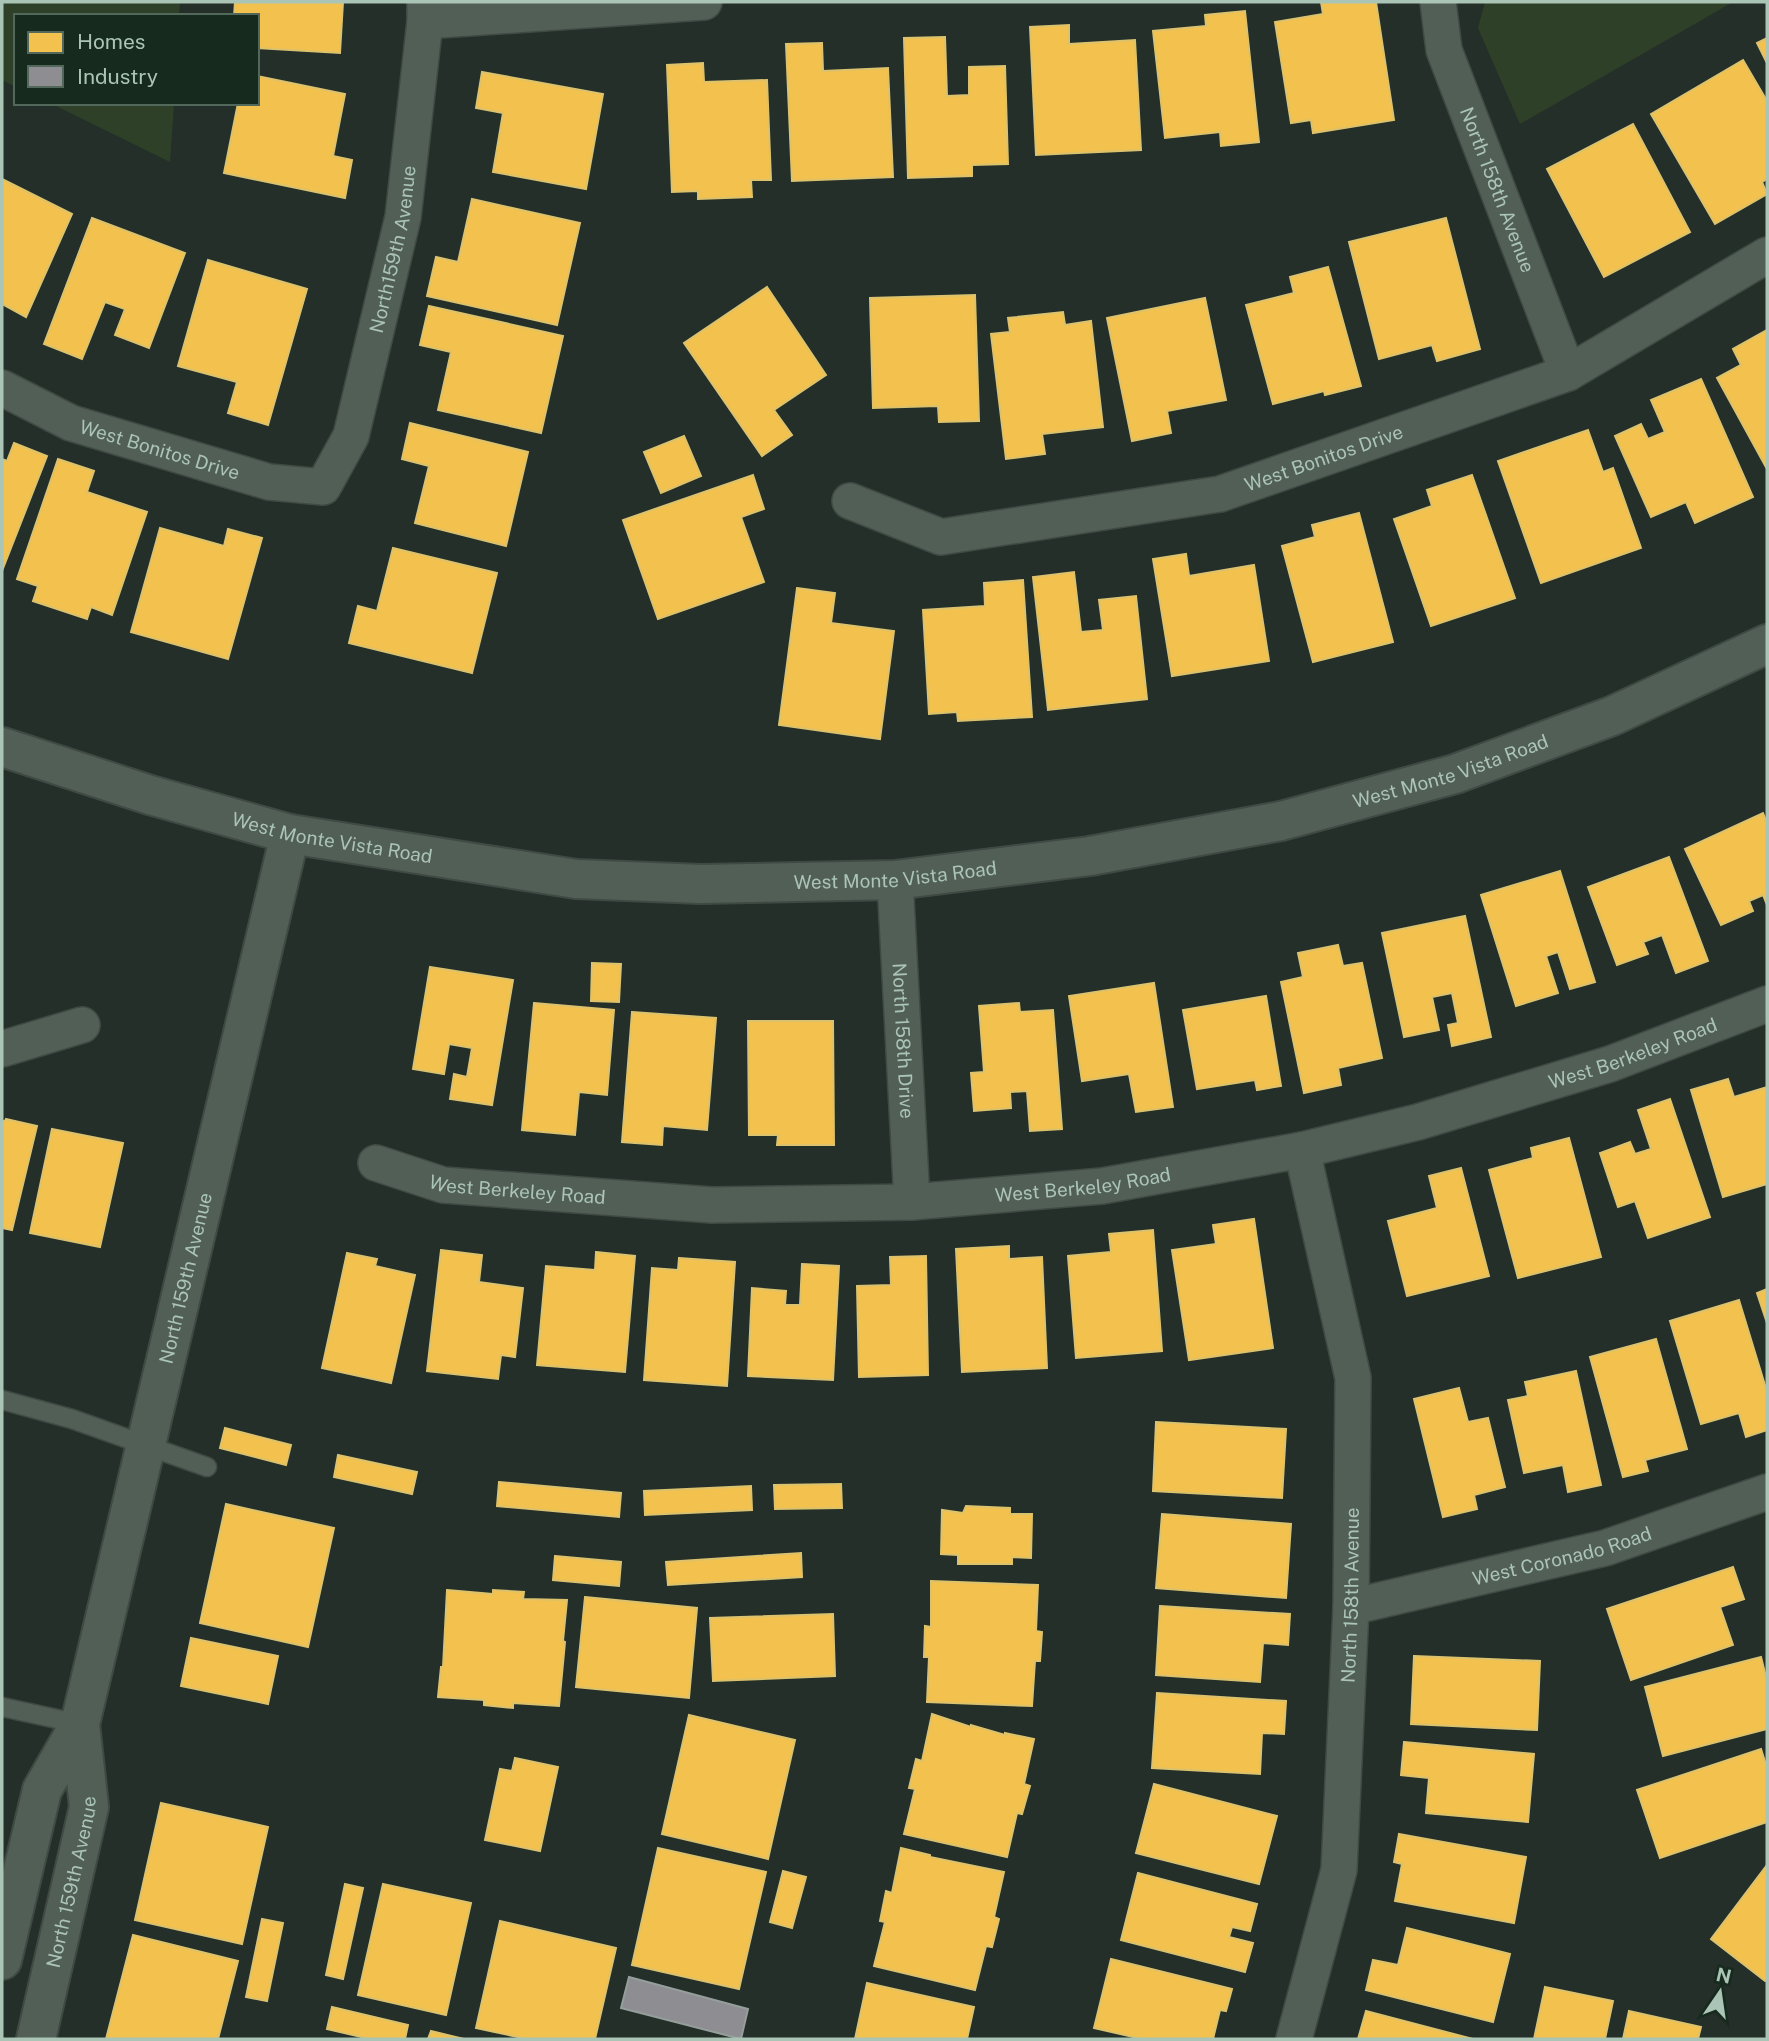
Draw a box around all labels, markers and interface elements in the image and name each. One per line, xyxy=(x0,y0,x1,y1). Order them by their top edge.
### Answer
legend xyxy=(14,14,259,105)
text: Homes xyxy=(77,29,145,54)
text: Industry xyxy=(77,64,158,89)
street label: North 158th Avenue xyxy=(1456,104,1539,276)
street label: North159th Avenue xyxy=(365,164,420,335)
street label: West Bonitos Drive xyxy=(77,415,243,484)
street label: West Bonitos Drive xyxy=(1242,420,1406,496)
street label: West Monte Vista Road xyxy=(1350,730,1551,812)
street label: West Monte Vista Road xyxy=(229,807,434,867)
street label: West Monte Vista Road xyxy=(793,857,998,893)
street label: North 158th Drive xyxy=(888,962,919,1119)
street label: West Berkeley Road xyxy=(1546,1013,1720,1093)
street label: West Berkeley Road xyxy=(994,1163,1172,1206)
street label: West Berkeley Road xyxy=(426,1170,606,1208)
street label: North 159th Avenue xyxy=(154,1190,216,1366)
street label: North 158th Avenue xyxy=(1337,1507,1363,1683)
street label: West Coronado Road xyxy=(1470,1522,1654,1589)
street label: North 159th Avenue xyxy=(42,1795,100,1970)
north arrow xyxy=(1685,1957,1755,2027)
text: N xyxy=(1714,1963,1734,1988)

